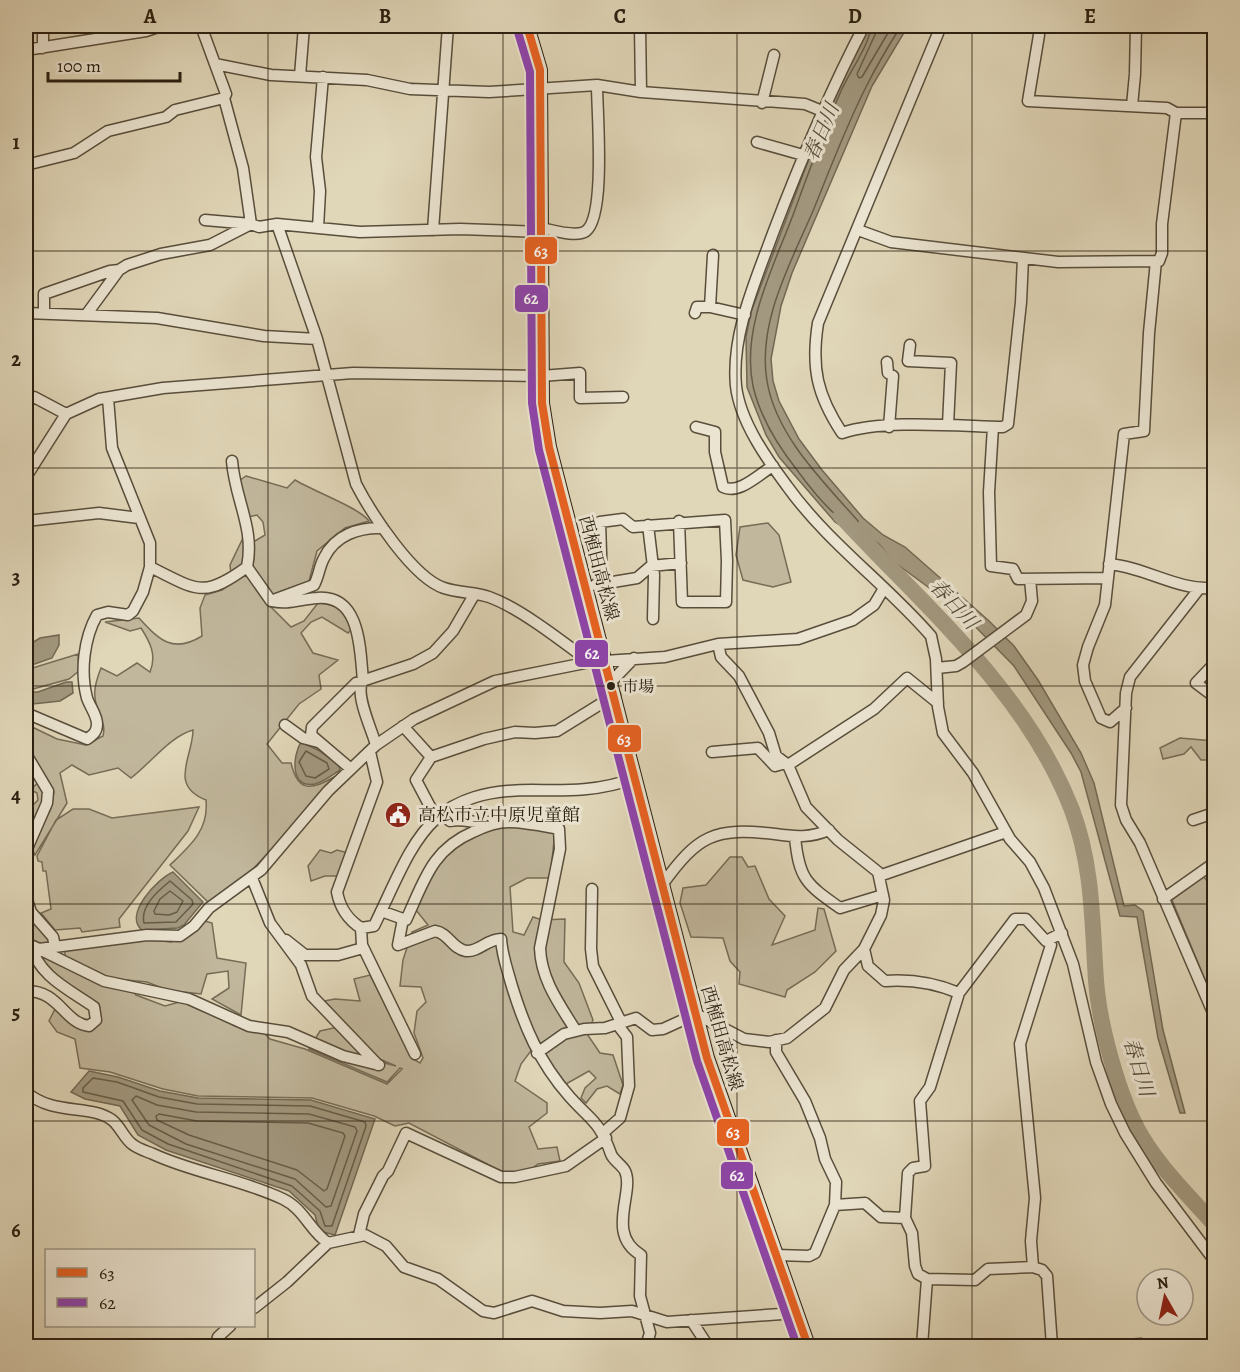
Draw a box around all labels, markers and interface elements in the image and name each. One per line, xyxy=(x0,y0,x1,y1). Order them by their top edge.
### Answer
text: A xyxy=(143,3,157,30)
text: B xyxy=(379,3,391,30)
text: C xyxy=(614,3,626,30)
text: D xyxy=(848,3,862,30)
text: E xyxy=(1084,3,1096,30)
scale bar xyxy=(48,45,180,83)
text: 100 m xyxy=(57,54,101,78)
water label: 春日川 xyxy=(797,97,846,165)
text: 1 xyxy=(12,129,20,156)
line badge: 63 xyxy=(524,236,558,265)
text: 63 xyxy=(534,241,548,263)
line badge: 62 xyxy=(514,284,549,313)
text: 62 xyxy=(523,288,539,310)
text: 2 xyxy=(11,346,21,373)
street label: 西植田高松線 xyxy=(573,513,625,623)
text: 3 xyxy=(12,564,20,591)
water label: 春日川 xyxy=(923,573,985,637)
line badge: 62 xyxy=(574,639,609,668)
text: 62 xyxy=(584,643,600,665)
place label: 市場 xyxy=(622,676,654,698)
marker: 市場 xyxy=(605,680,617,692)
line badge: 63 xyxy=(607,724,642,753)
text: 63 xyxy=(617,729,631,751)
text: 4 xyxy=(11,782,21,809)
public building icon: 高松市立中原児童館 xyxy=(383,800,413,830)
place label: 高松市立中原児童館 xyxy=(418,803,580,827)
street label: 西植田高松線 xyxy=(696,983,748,1093)
text: 5 xyxy=(12,999,20,1026)
water label: 春日川 xyxy=(1117,1035,1161,1102)
line badge: 63 xyxy=(716,1118,750,1147)
text: 63 xyxy=(726,1122,740,1144)
line badge: 62 xyxy=(720,1161,754,1190)
text: 62 xyxy=(729,1165,745,1187)
text: 6 xyxy=(11,1217,21,1244)
legend xyxy=(45,1249,255,1327)
text: 63 xyxy=(99,1261,115,1285)
north arrow xyxy=(1135,1267,1195,1327)
text: N xyxy=(1155,1271,1171,1295)
text: 62 xyxy=(99,1291,116,1315)

